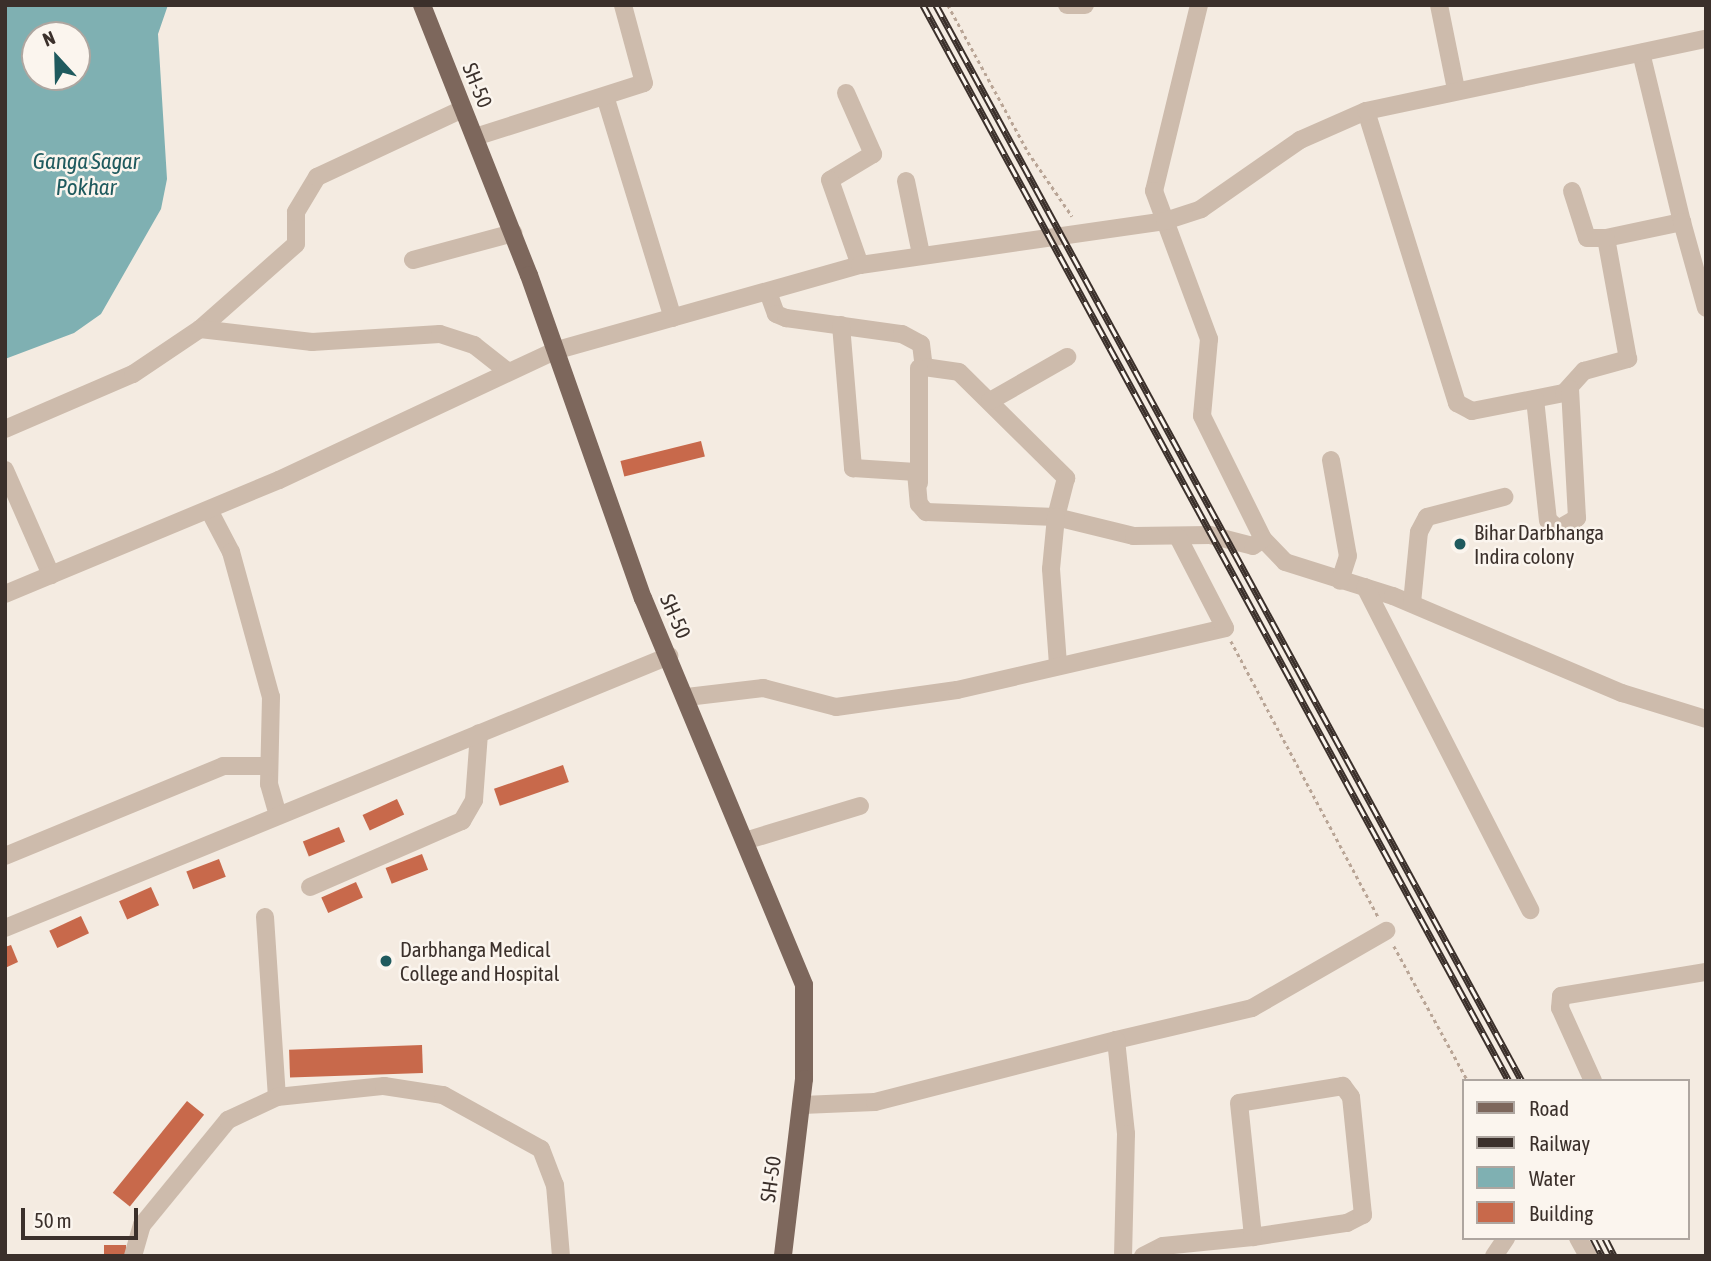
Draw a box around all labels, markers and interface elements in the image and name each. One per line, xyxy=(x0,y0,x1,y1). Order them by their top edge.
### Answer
north arrow xyxy=(21,21,91,91)
text: N xyxy=(40,26,58,51)
street label: SH-50 xyxy=(458,59,498,111)
water label: Ganga Sagar Pokhar xyxy=(33,147,139,201)
place label: Bihar Darbhanga Indira colony xyxy=(1474,519,1604,569)
marker: Bihar Darbhanga Indira colony xyxy=(1452,536,1468,552)
street label: SH-50 xyxy=(655,590,697,642)
place label: Darbhanga Medical College and Hospital xyxy=(400,936,559,986)
marker: Darbhanga Medical College and Hospital xyxy=(378,953,394,969)
legend xyxy=(1462,1079,1690,1240)
text: Road xyxy=(1529,1096,1569,1120)
text: Railway xyxy=(1529,1131,1590,1155)
street label: SH-50 xyxy=(754,1154,786,1204)
text: Water xyxy=(1529,1166,1575,1190)
scale bar xyxy=(24,1194,142,1238)
text: Building xyxy=(1529,1201,1593,1225)
text: 50 m xyxy=(34,1208,72,1232)

